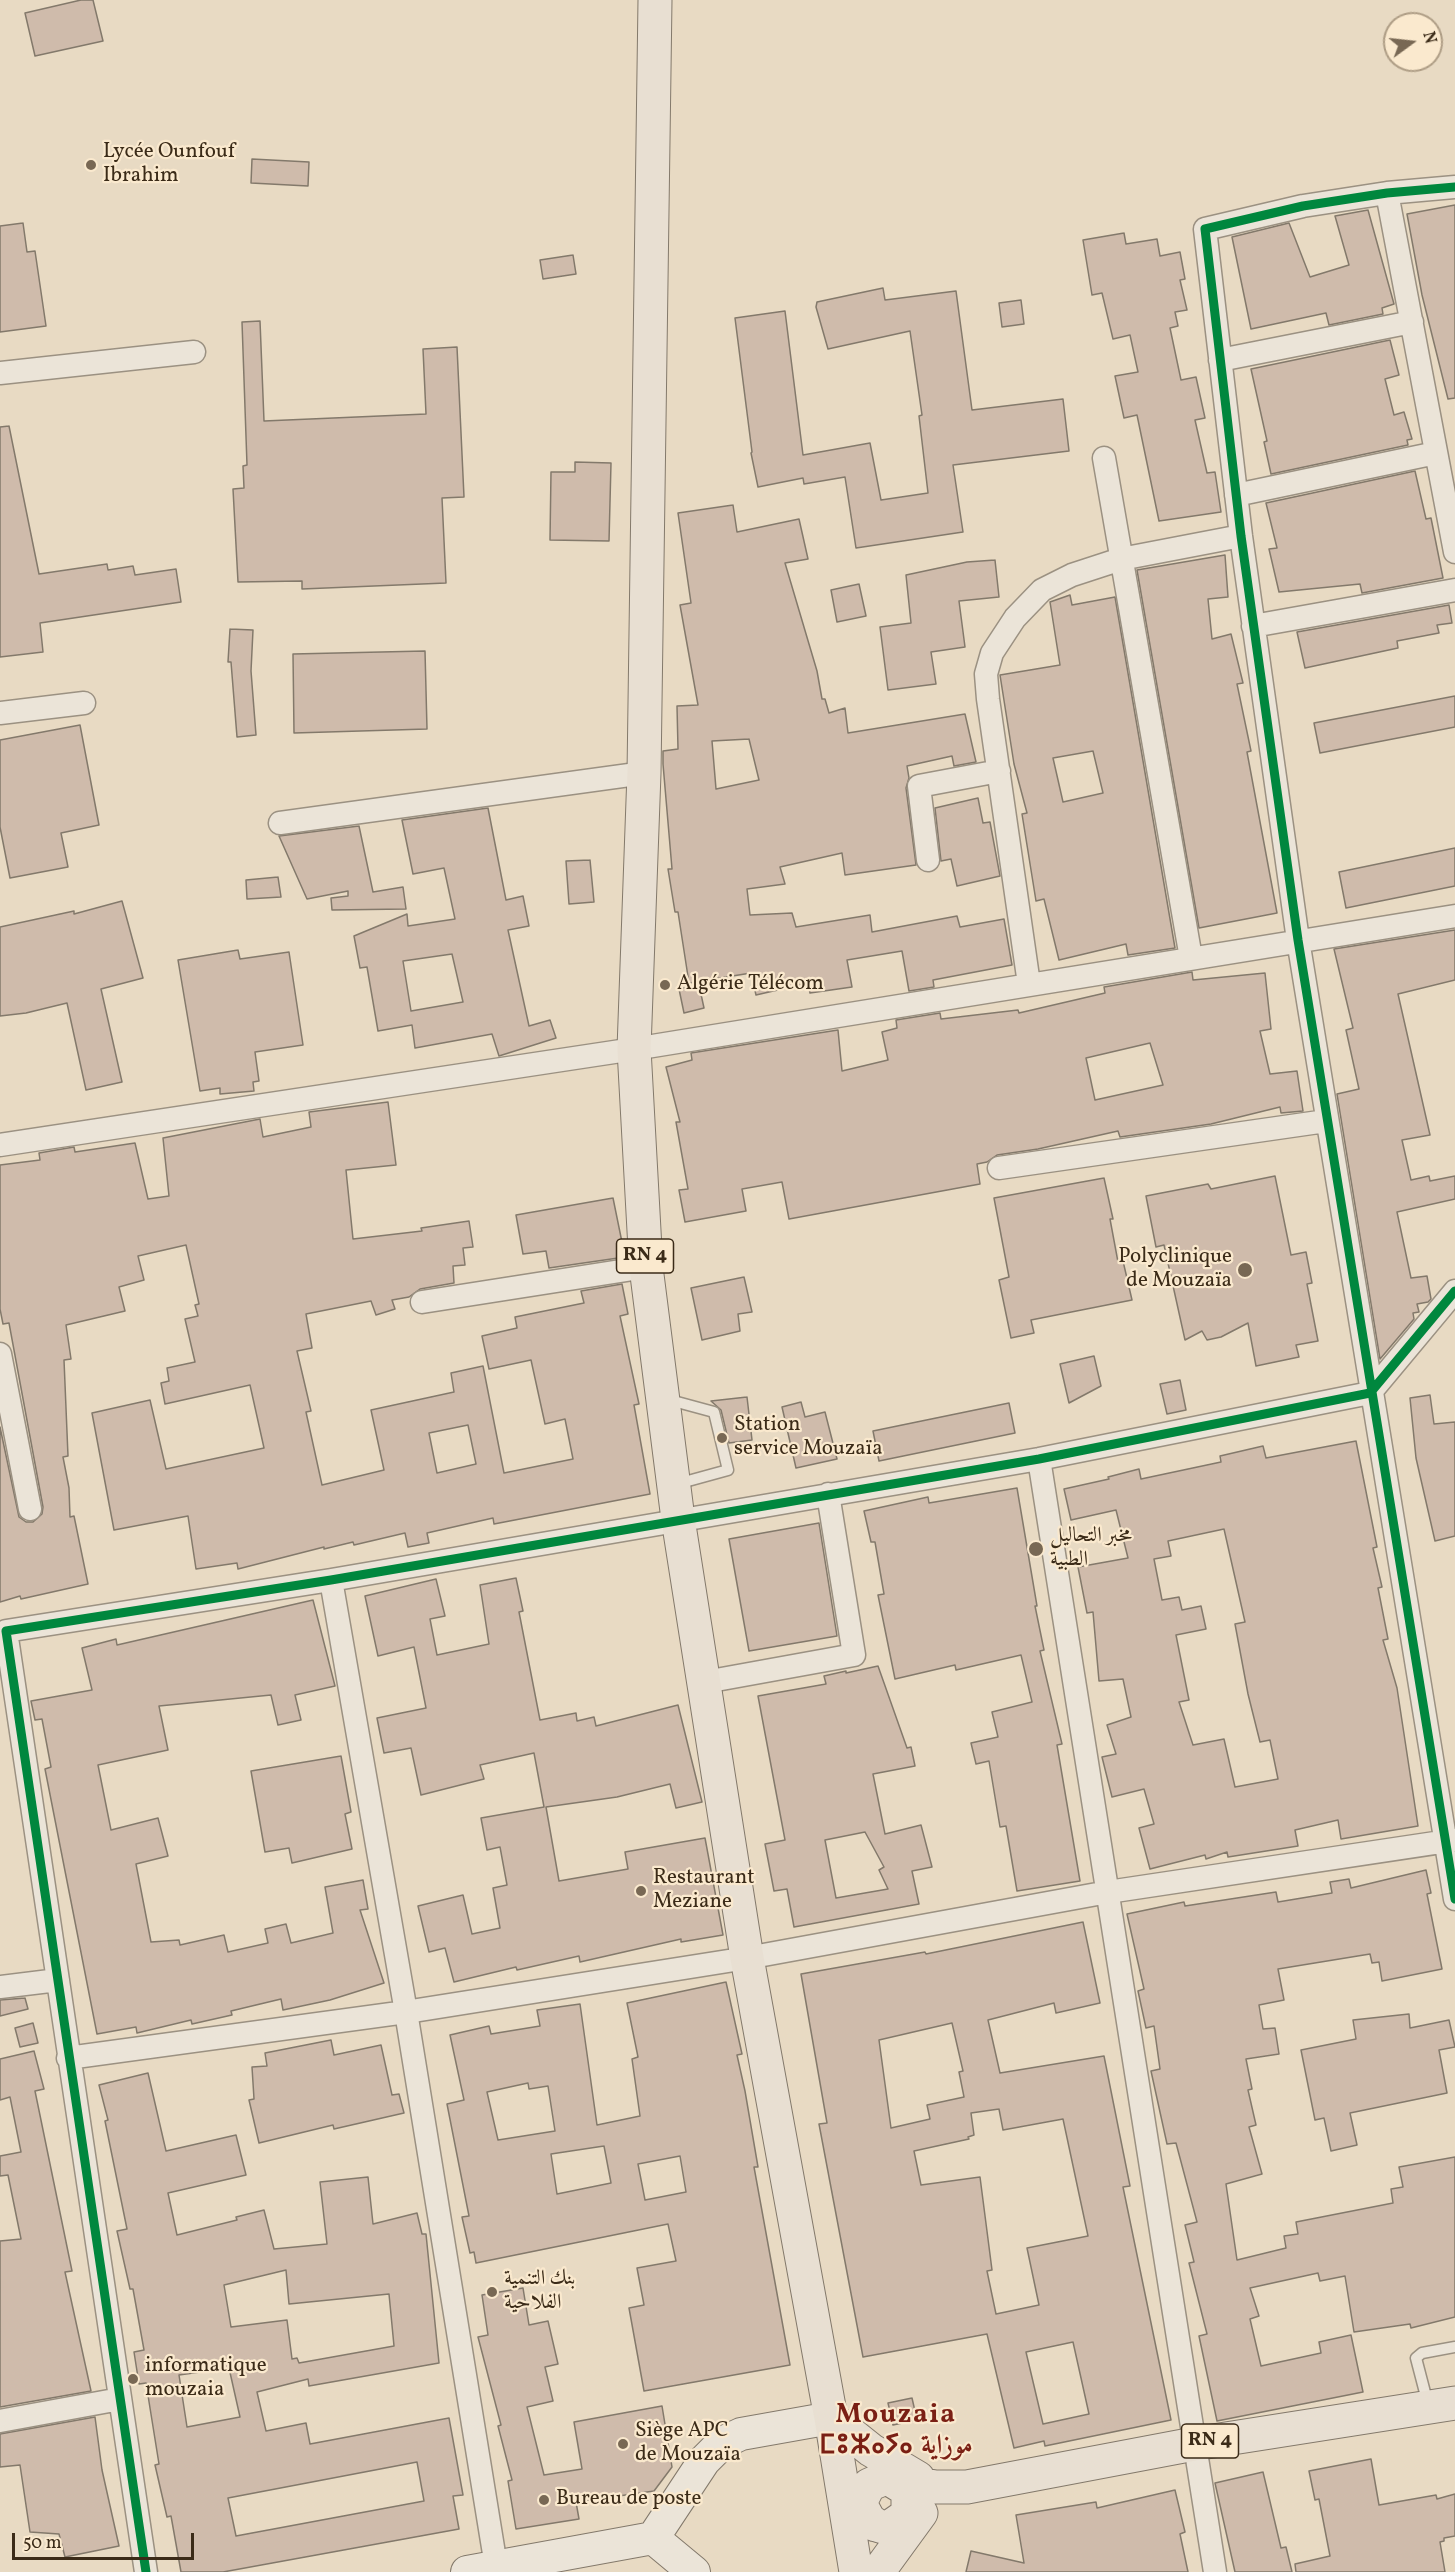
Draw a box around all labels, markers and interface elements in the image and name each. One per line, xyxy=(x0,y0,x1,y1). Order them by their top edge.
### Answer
north arrow xyxy=(1383,12,1443,72)
text: N xyxy=(1416,29,1441,46)
place label: Lycée Ounfouf Ibrahim xyxy=(103,140,235,190)
marker: Lycée Ounfouf Ibrahim xyxy=(84,158,98,172)
place label: Algérie Télécom xyxy=(677,972,824,998)
marker: Algérie Télécom xyxy=(658,978,672,992)
road number: RN 4 xyxy=(616,1239,674,1273)
place label: Polyclinique de Mouzaïa xyxy=(1118,1245,1232,1295)
marker: Polyclinique de Mouzaïa xyxy=(1236,1261,1254,1279)
place label: Station service Mouzaïa xyxy=(734,1413,883,1463)
marker: Station service Mouzaïa xyxy=(715,1431,729,1445)
place label: مخبر التحاليل الطبية xyxy=(1050,1524,1132,1574)
marker: مخبر التحاليل الطبية xyxy=(1027,1540,1045,1558)
place label: Restaurant Meziane xyxy=(653,1866,755,1916)
marker: Restaurant Meziane xyxy=(634,1884,648,1898)
place label: بنك التنمية الفلاحية xyxy=(504,2267,575,2317)
marker: بنك التنمية الفلاحية xyxy=(485,2285,499,2299)
place label: informatique mouzaia xyxy=(145,2354,267,2404)
marker: informatique mouzaia xyxy=(126,2372,140,2386)
district label: Mouzaia ⵎⵓⵣⴰⵢⴰ موزاية xyxy=(824,2401,968,2464)
place label: Siège APC de Mouzaïa xyxy=(635,2419,741,2469)
road number: RN 4 xyxy=(1182,2424,1238,2458)
marker: Siège APC de Mouzaïa xyxy=(616,2437,630,2451)
place label: Bureau de poste xyxy=(556,2487,701,2513)
marker: Bureau de poste xyxy=(537,2493,551,2507)
scale bar xyxy=(15,2521,196,2559)
text: 50 m xyxy=(23,2531,62,2556)

